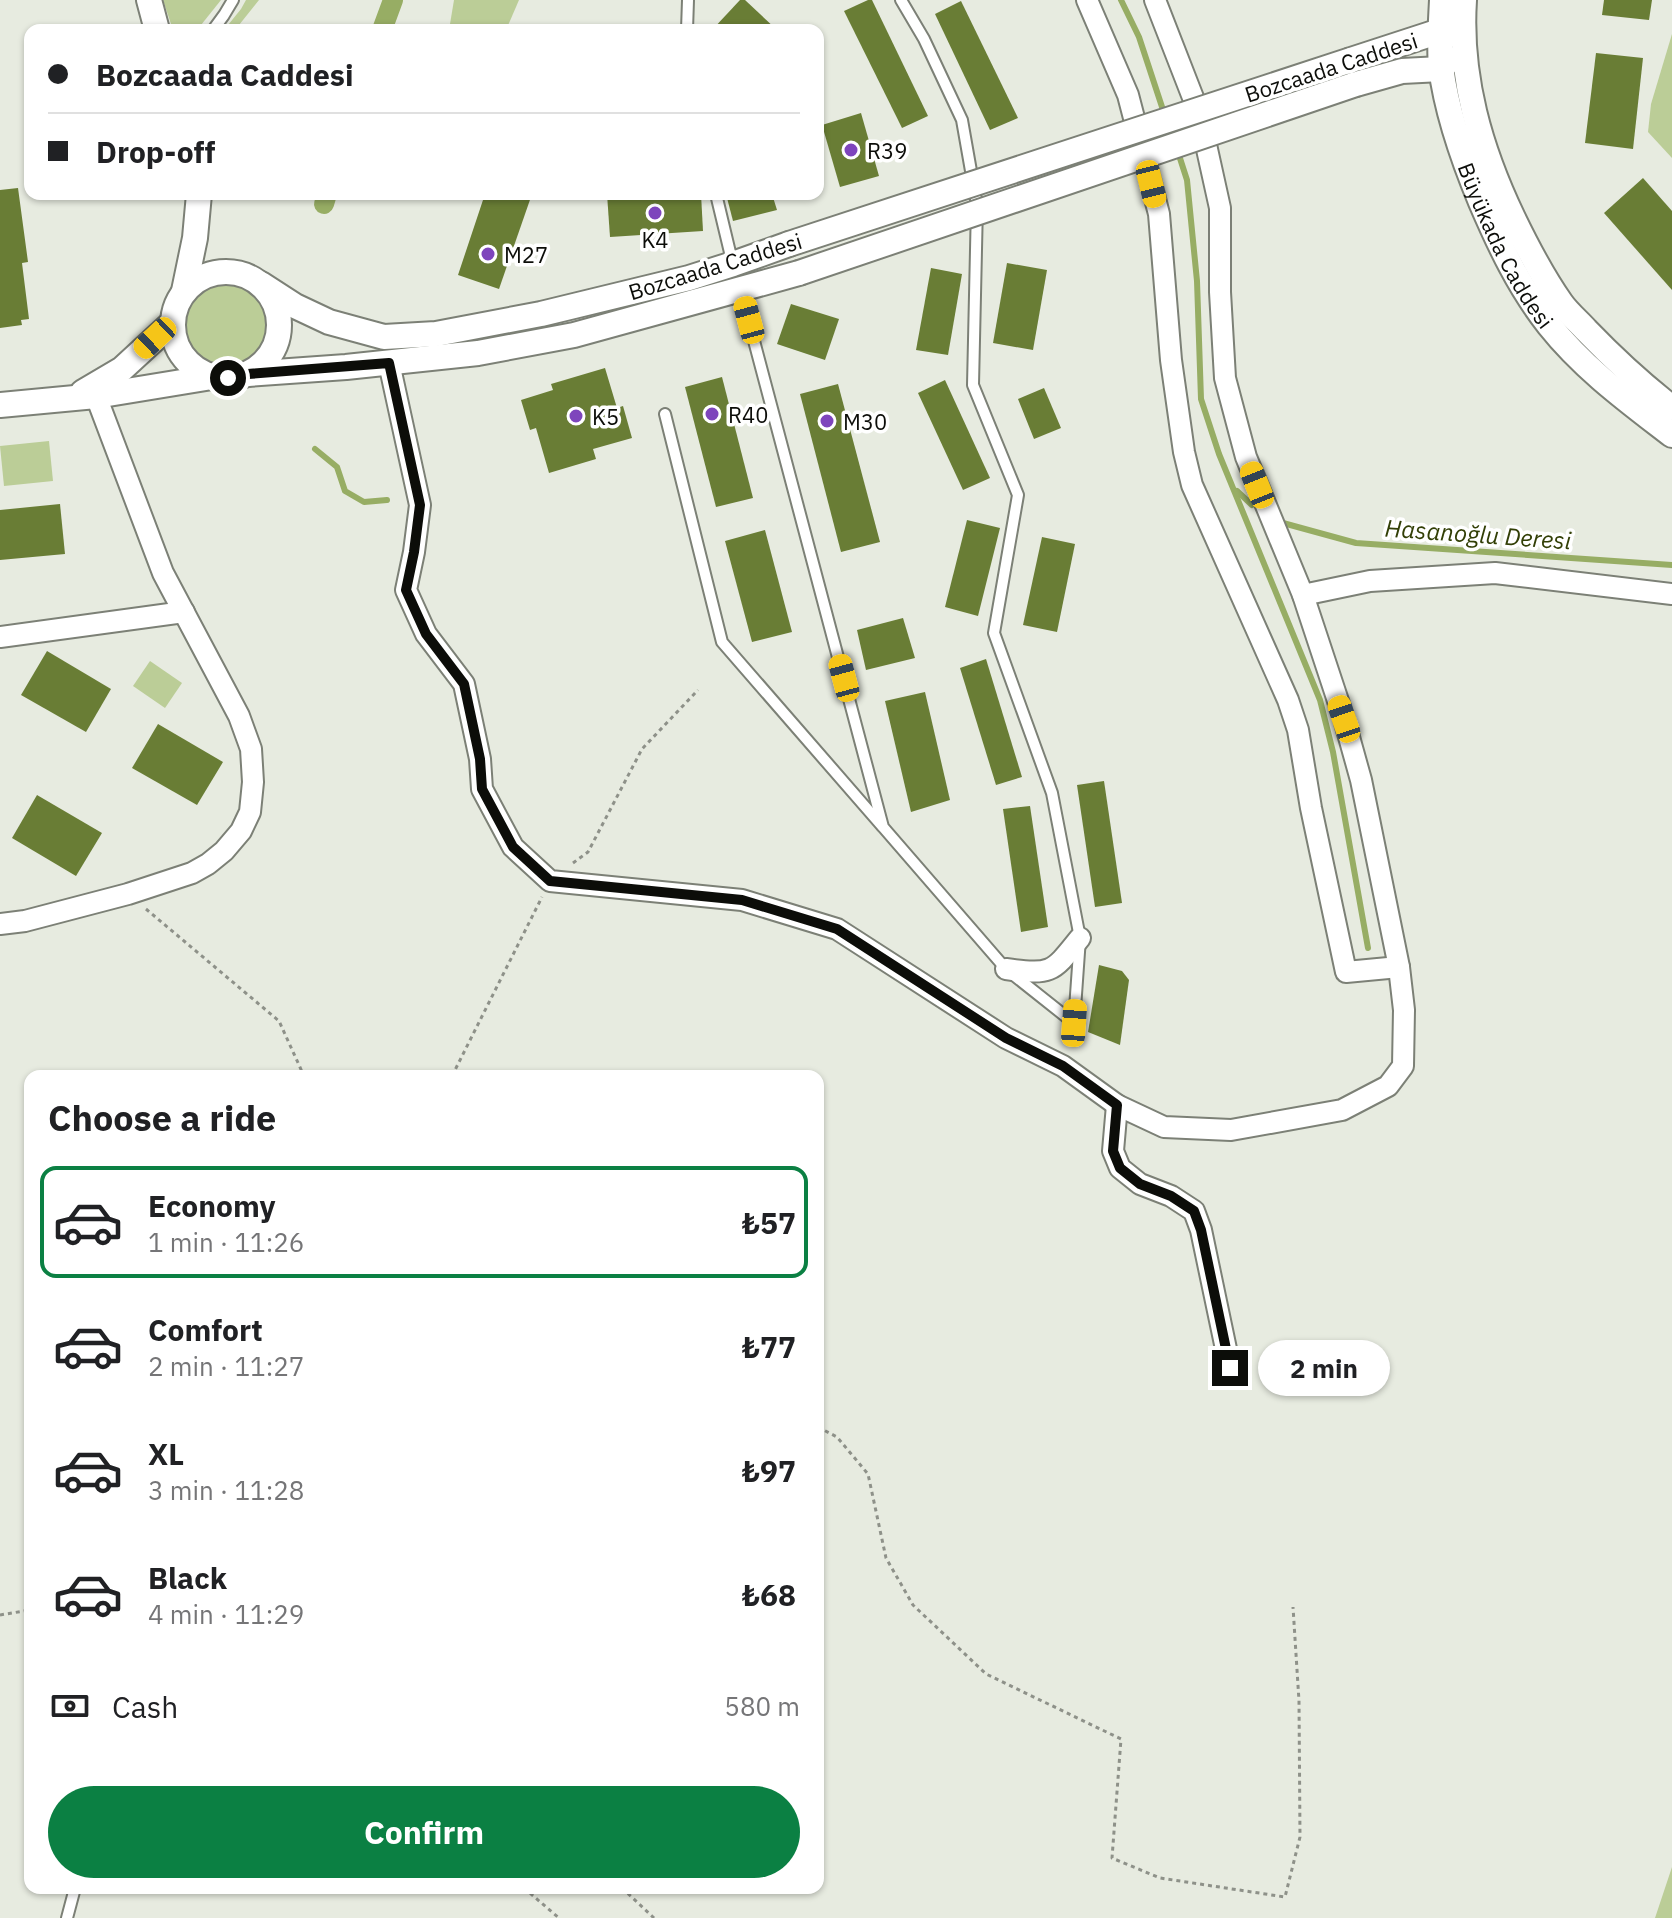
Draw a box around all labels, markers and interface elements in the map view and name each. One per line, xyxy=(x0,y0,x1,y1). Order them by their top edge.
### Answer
street label: Bozcaada Caddesi xyxy=(1241,25,1421,109)
text: Bozcaada Caddesi xyxy=(96,55,354,94)
text: Drop-off xyxy=(96,132,215,171)
place label: R39 xyxy=(867,136,907,165)
marker: R39 xyxy=(842,141,860,159)
car xyxy=(1134,158,1168,210)
street label: Büyükada Caddesi xyxy=(1452,158,1560,334)
marker: K4 xyxy=(646,204,664,222)
place label: K4 xyxy=(641,225,669,254)
street label: Bozcaada Caddesi xyxy=(625,226,805,306)
place label: M27 xyxy=(504,240,548,269)
marker: M27 xyxy=(479,245,497,263)
car xyxy=(731,294,767,346)
car xyxy=(129,313,181,363)
route start xyxy=(210,360,246,396)
place label: R40 xyxy=(728,400,768,429)
place label: K5 xyxy=(592,402,619,431)
marker: R40 xyxy=(703,405,721,423)
marker: K5 xyxy=(567,407,585,425)
place label: M30 xyxy=(843,407,887,436)
marker: M30 xyxy=(818,412,836,430)
car xyxy=(1237,458,1277,512)
water label: Hasanoğlu Deresi xyxy=(1384,512,1573,557)
car xyxy=(826,652,862,704)
car xyxy=(1325,692,1363,746)
car xyxy=(1060,998,1088,1048)
text: Choose a ride xyxy=(48,1094,276,1141)
icon: car xyxy=(52,1186,124,1258)
text: Economy xyxy=(148,1186,276,1225)
text: ₺57 xyxy=(742,1203,796,1242)
text: 1 min · 11:26 xyxy=(148,1225,304,1259)
icon: car xyxy=(52,1310,124,1382)
text: Comfort xyxy=(148,1310,263,1349)
text: ₺77 xyxy=(742,1327,796,1366)
callout: 2 min xyxy=(1258,1340,1390,1396)
text: 2 min · 11:27 xyxy=(148,1349,304,1383)
route end xyxy=(1212,1350,1248,1386)
text: 2 min xyxy=(1290,1351,1358,1385)
icon: car xyxy=(52,1434,124,1506)
text: XL xyxy=(148,1434,184,1473)
text: ₺97 xyxy=(742,1451,796,1490)
text: 3 min · 11:28 xyxy=(148,1473,304,1507)
icon: car xyxy=(52,1558,124,1630)
text: Black xyxy=(148,1558,227,1597)
text: ₺68 xyxy=(742,1575,796,1614)
text: 4 min · 11:29 xyxy=(148,1597,304,1631)
icon: cash xyxy=(48,1684,92,1728)
text: Cash xyxy=(112,1687,178,1726)
text: 580 m xyxy=(724,1689,800,1723)
button: Confirm xyxy=(48,1786,800,1878)

